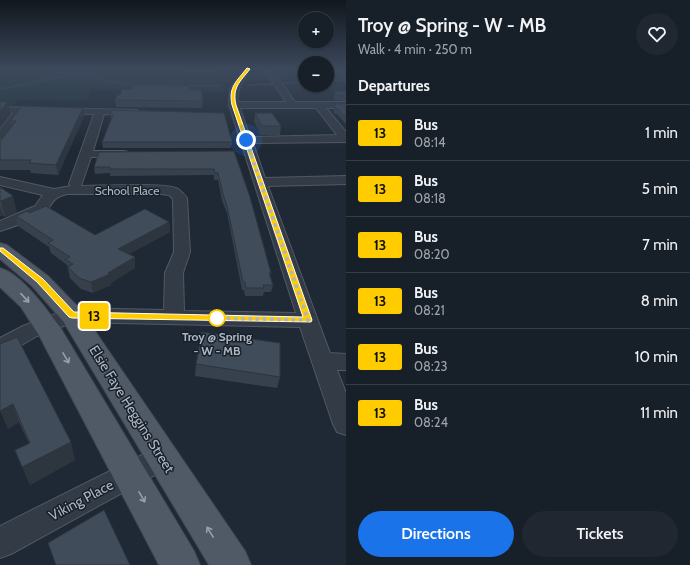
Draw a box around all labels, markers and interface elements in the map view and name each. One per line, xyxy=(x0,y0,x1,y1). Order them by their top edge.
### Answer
map controls xyxy=(298,12,334,92)
button: + xyxy=(298,12,334,48)
button: heart xyxy=(636,13,678,55)
text: Troy @ Spring - W - MB xyxy=(358,14,546,37)
text: Walk · 4 min · 250 m xyxy=(358,41,472,57)
button: − xyxy=(298,56,334,92)
text: Departures xyxy=(358,77,430,95)
text: Bus xyxy=(414,116,438,134)
text: 13 xyxy=(374,124,386,142)
text: 1 min xyxy=(645,124,678,142)
your location xyxy=(236,130,256,150)
text: 08:14 xyxy=(414,134,445,150)
text: Bus xyxy=(414,172,438,190)
text: 13 xyxy=(374,180,386,198)
text: 5 min xyxy=(642,180,678,198)
street label: School Place xyxy=(95,183,159,198)
text: 08:18 xyxy=(414,190,446,206)
text: Bus xyxy=(414,228,438,246)
text: 13 xyxy=(374,236,386,254)
text: 7 min xyxy=(642,236,678,254)
text: 08:20 xyxy=(414,246,450,262)
text: Bus xyxy=(414,284,438,302)
text: 13 xyxy=(374,292,386,310)
text: 8 min xyxy=(641,292,678,310)
one-way arrow xyxy=(20,293,30,303)
text: 08:21 xyxy=(414,302,445,318)
line badge: 13 xyxy=(76,303,112,329)
text: 13 xyxy=(88,307,100,325)
marker: Troy @ Spring - W - MB xyxy=(208,309,226,327)
place label: Troy @ Spring - W - MB xyxy=(182,329,252,358)
text: Bus xyxy=(414,340,438,358)
street label: Elsie Faye Heggins Street xyxy=(85,342,179,476)
text: 13 xyxy=(374,348,386,366)
text: 10 min xyxy=(635,348,678,366)
one-way arrow xyxy=(63,352,71,364)
text: 08:23 xyxy=(414,358,448,374)
text: Bus xyxy=(414,396,438,414)
text: 13 xyxy=(374,404,386,422)
text: 11 min xyxy=(640,404,678,422)
text: 08:24 xyxy=(414,414,448,430)
street label: Viking Place xyxy=(46,475,116,525)
one-way arrow xyxy=(138,491,146,503)
button: Directions xyxy=(358,511,514,557)
button: Tickets xyxy=(522,511,678,557)
one-way arrow xyxy=(206,527,214,538)

